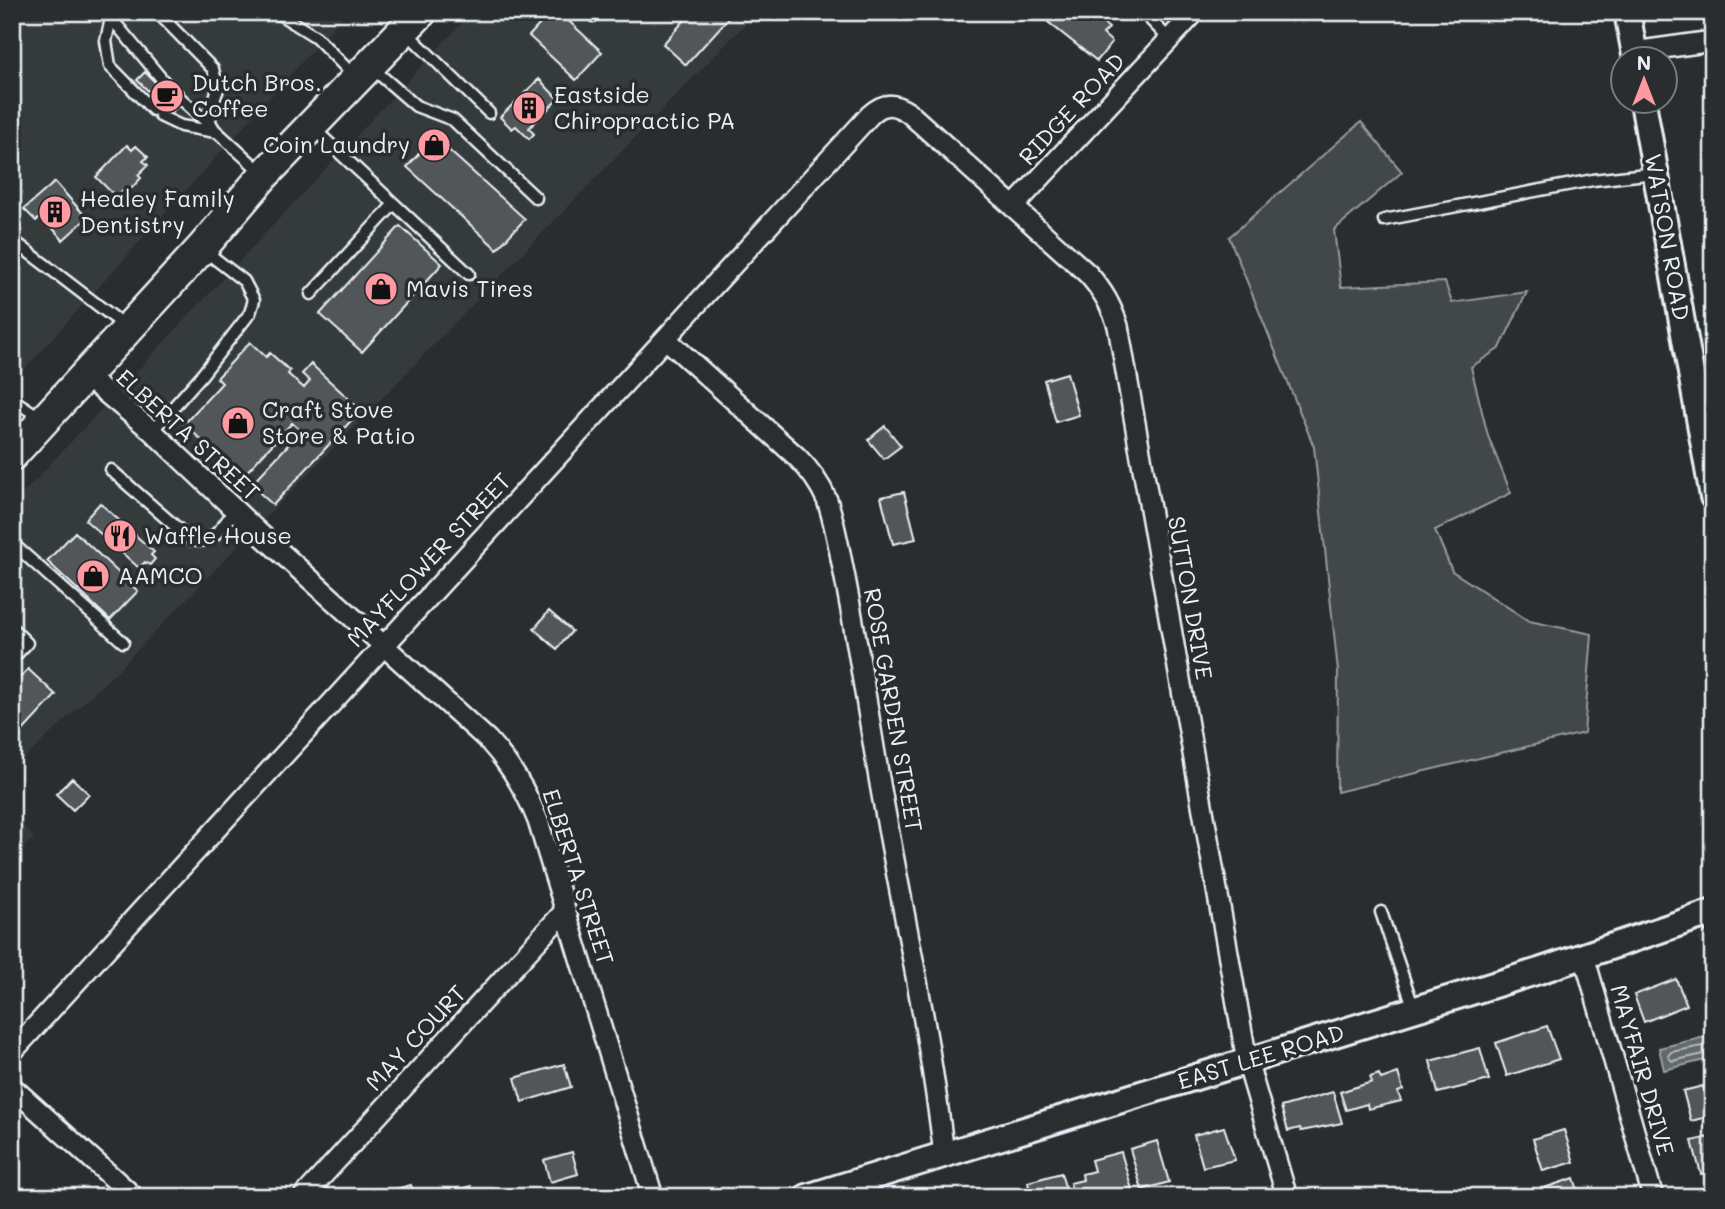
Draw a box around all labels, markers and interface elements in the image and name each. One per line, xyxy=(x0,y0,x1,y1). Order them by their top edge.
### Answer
street label: RIDGE ROAD xyxy=(1012,46,1131,171)
north arrow xyxy=(1610,46,1680,116)
text: N xyxy=(1637,50,1651,75)
place label: Dutch Bros. Coffee xyxy=(192,67,322,123)
cafe icon: Dutch Bros. Coffee xyxy=(148,77,186,115)
place label: Eastside Chiropractic PA xyxy=(554,79,735,135)
building icon: Eastside Chiropractic PA xyxy=(510,89,548,127)
shop icon: Coin Laundry xyxy=(415,126,453,164)
place label: Coin Laundry xyxy=(263,129,410,159)
street label: WATSON ROAD xyxy=(1639,151,1697,323)
place label: Healey Family Dentistry xyxy=(80,183,235,239)
building icon: Healey Family Dentistry xyxy=(36,193,74,231)
shop icon: Mavis Tires xyxy=(362,270,400,308)
place label: Mavis Tires xyxy=(406,273,533,303)
street label: ELBERTA STREET xyxy=(111,362,267,507)
place label: Craft Stove Store & Patio xyxy=(262,394,415,450)
shop icon: Craft Stove Store & Patio xyxy=(219,404,257,442)
street label: MAYFLOWER STREET xyxy=(340,466,517,653)
street label: SUTTON DRIVE xyxy=(1162,514,1220,682)
restaurant icon: Waffle House xyxy=(101,517,139,555)
place label: Waffle House xyxy=(144,520,292,550)
shop icon: AAMCO xyxy=(74,557,112,595)
place label: AAMCO xyxy=(118,560,203,590)
street label: ROSE GARDEN STREET xyxy=(858,586,930,834)
street label: ELBERTA STREET xyxy=(536,785,622,968)
street label: MAY COURT xyxy=(359,978,472,1097)
street label: MAYFAIR DRIVE xyxy=(1604,981,1682,1159)
street label: EAST LEE ROAD xyxy=(1174,1016,1348,1096)

